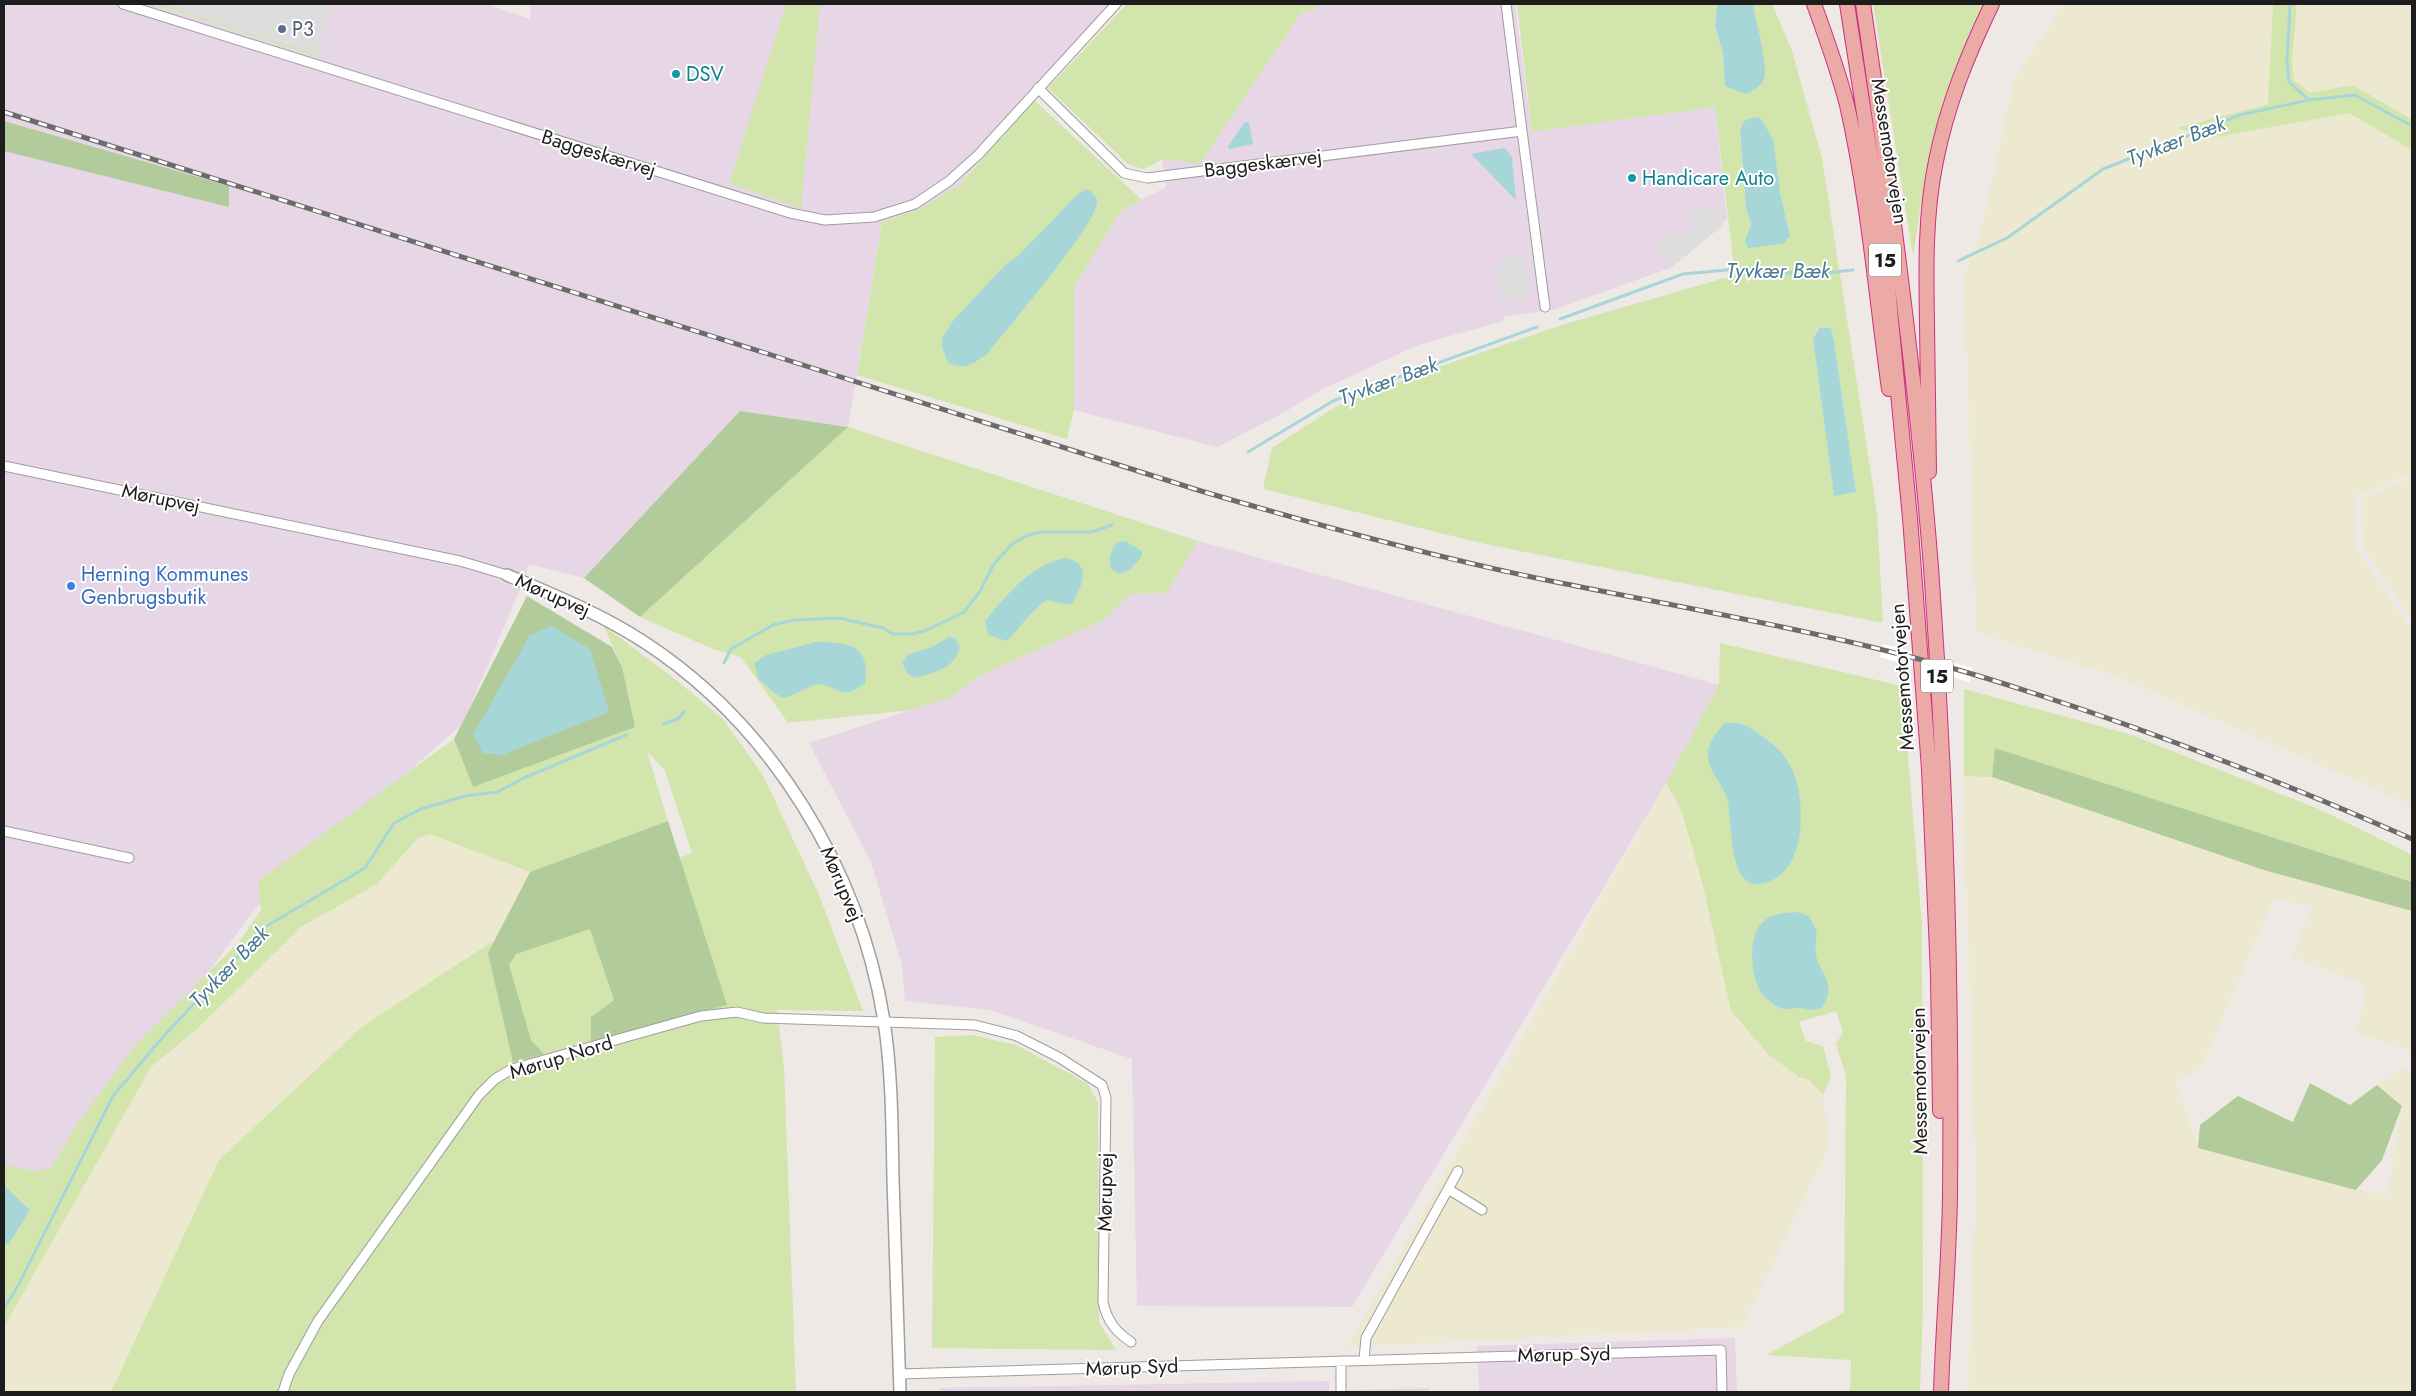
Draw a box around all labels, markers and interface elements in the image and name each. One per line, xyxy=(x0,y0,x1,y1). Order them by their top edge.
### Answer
place label: P3 xyxy=(292,15,314,44)
marker: P3 xyxy=(276,23,288,35)
place label: DSV xyxy=(686,60,725,89)
marker: DSV xyxy=(670,68,682,80)
street label: Messemotorvejen xyxy=(1864,76,1915,226)
water label: Tyvkær Bæk xyxy=(2122,108,2231,174)
street label: Baggeskærvej xyxy=(538,122,660,185)
street label: Baggeskærvej xyxy=(1202,142,1324,185)
place label: Handicare Auto xyxy=(1642,164,1774,193)
marker: Handicare Auto xyxy=(1626,172,1638,184)
road number: 15 xyxy=(1869,244,1901,276)
water label: Tyvkær Bæk xyxy=(1726,256,1831,286)
water label: Tyvkær Bæk xyxy=(1334,349,1443,413)
street label: Mørupvej xyxy=(119,476,203,521)
place label: Herning Kommunes Genbrugsbutik xyxy=(81,560,248,612)
street label: Mørupvej xyxy=(511,566,595,625)
marker: Herning Kommunes Genbrugsbutik xyxy=(65,580,77,592)
street label: Messemotorvejen xyxy=(1883,603,1922,751)
road number: 15 xyxy=(1921,659,1953,692)
street label: Mørupvej xyxy=(813,842,870,926)
water label: Tyvkær Bæk xyxy=(182,919,277,1015)
street label: Messemotorvejen xyxy=(1904,1007,1935,1155)
street label: Mørup Nord xyxy=(506,1028,616,1087)
street label: Mørupvej xyxy=(1090,1152,1121,1232)
street label: Mørup Syd xyxy=(1517,1339,1611,1370)
street label: Mørup Syd xyxy=(1085,1351,1179,1384)

